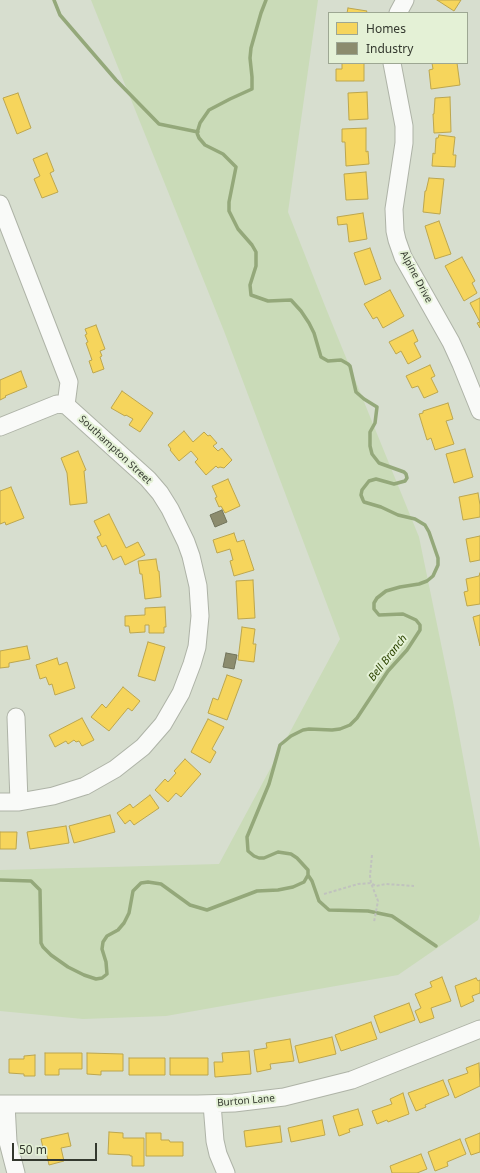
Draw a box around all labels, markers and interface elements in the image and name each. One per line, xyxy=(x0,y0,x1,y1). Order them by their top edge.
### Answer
legend xyxy=(328,12,468,64)
text: Homes xyxy=(366,20,406,37)
text: Industry xyxy=(366,40,413,57)
street label: Alpine Drive xyxy=(397,249,435,305)
street label: Southampton Street xyxy=(76,413,154,487)
water label: Bell Branch xyxy=(366,632,410,684)
street label: Burton Lane xyxy=(217,1092,275,1110)
scale bar xyxy=(14,1135,99,1161)
text: 50 m xyxy=(19,1141,47,1158)

